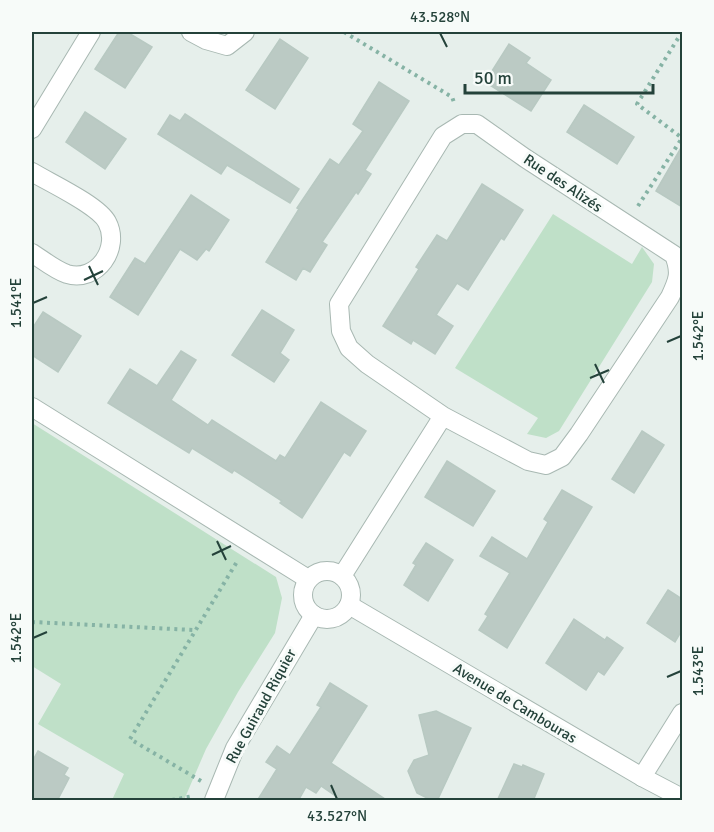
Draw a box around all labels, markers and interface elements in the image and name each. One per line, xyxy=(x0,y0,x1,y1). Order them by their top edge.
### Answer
text: 43.528°N xyxy=(410,8,470,26)
scale bar xyxy=(465,57,652,95)
text: 50 m xyxy=(474,67,512,89)
street label: Rue des Alizés xyxy=(520,150,606,216)
text: 1.541°E xyxy=(7,278,25,328)
text: 1.542°E xyxy=(689,311,707,361)
text: 1.542°E xyxy=(7,613,25,663)
street label: Rue Guiraud Riquier xyxy=(222,645,300,766)
text: 1.543°E xyxy=(689,646,707,696)
street label: Avenue de Cambouras xyxy=(450,659,580,747)
text: 43.527°N xyxy=(307,807,367,825)

